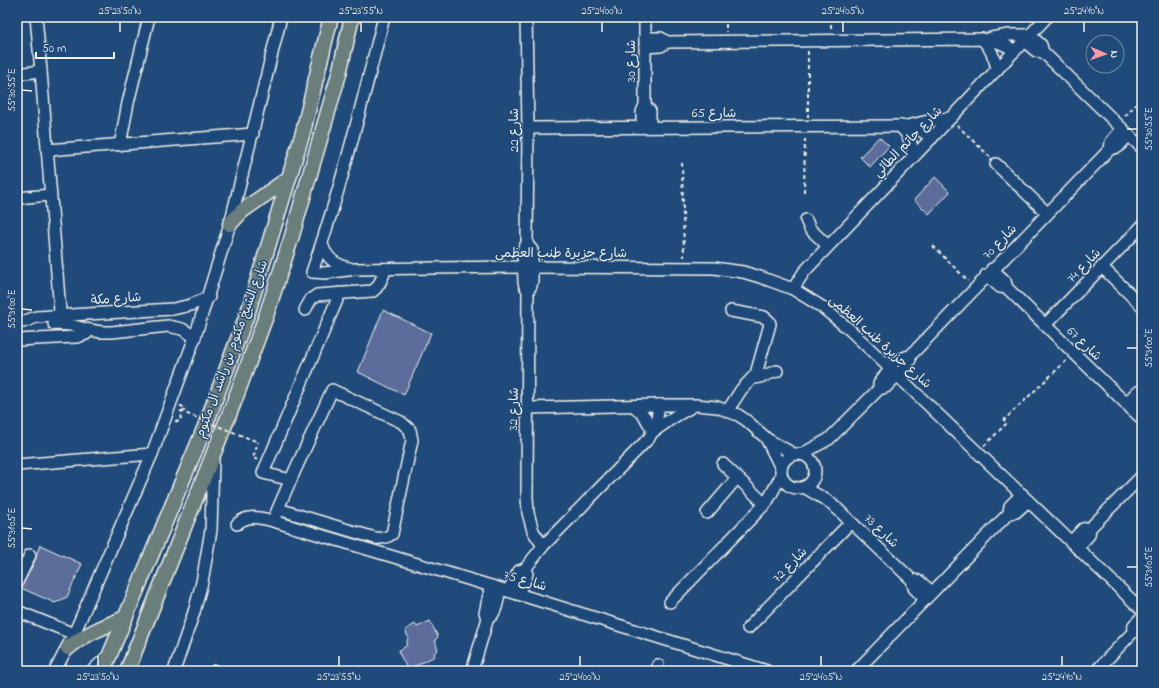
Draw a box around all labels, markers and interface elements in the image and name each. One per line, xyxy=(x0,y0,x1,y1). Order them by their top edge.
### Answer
text: 25°23'50"N xyxy=(99,4,142,19)
text: 25°23'55"N xyxy=(339,4,383,19)
text: 25°24'00"N xyxy=(581,4,623,19)
text: 25°24'05"N xyxy=(822,4,865,19)
text: 25°24'10"N xyxy=(1064,4,1104,19)
scale bar xyxy=(36,34,114,60)
north arrow xyxy=(1085,34,1125,74)
text: 50 m xyxy=(42,40,66,58)
street label: شارع 30 xyxy=(622,40,641,82)
text: N xyxy=(1106,50,1122,58)
text: 55°30'55"E xyxy=(5,68,20,112)
street label: شارع حاتم الطائي xyxy=(869,102,948,183)
street label: شارع 65 xyxy=(692,104,736,123)
text: 55°30'55"E xyxy=(1142,107,1157,151)
street label: شارع 22 xyxy=(505,108,524,152)
street label: شارع 70 xyxy=(978,220,1022,264)
street label: شارع جزيرة طنب العظمى xyxy=(495,244,627,263)
street label: شارع 74 xyxy=(1063,244,1105,288)
street label: شارع الشيخ مكتوم بن راشد آل مكتوم xyxy=(191,257,273,441)
street label: شارع مكة xyxy=(90,288,142,310)
text: 55°31'00"E xyxy=(5,289,20,329)
street label: شارع جزيرة طنب العظمى xyxy=(825,291,935,393)
street label: شارع 67 xyxy=(1062,322,1106,366)
text: 55°31'00"E xyxy=(1142,328,1157,368)
street label: شارع 32 xyxy=(504,387,524,431)
text: 55°31'05"E xyxy=(5,508,20,548)
street label: شارع 73 xyxy=(859,510,903,552)
street label: شارع 72 xyxy=(768,543,812,587)
text: 55°31'05"E xyxy=(1142,547,1157,587)
street label: شارع 75 xyxy=(501,565,549,597)
text: 25°23'50"N xyxy=(77,670,120,685)
text: 25°23'55"N xyxy=(317,670,361,685)
text: 25°24'00"N xyxy=(559,670,601,685)
text: 25°24'05"N xyxy=(800,670,843,685)
text: 25°24'10"N xyxy=(1042,670,1082,685)

